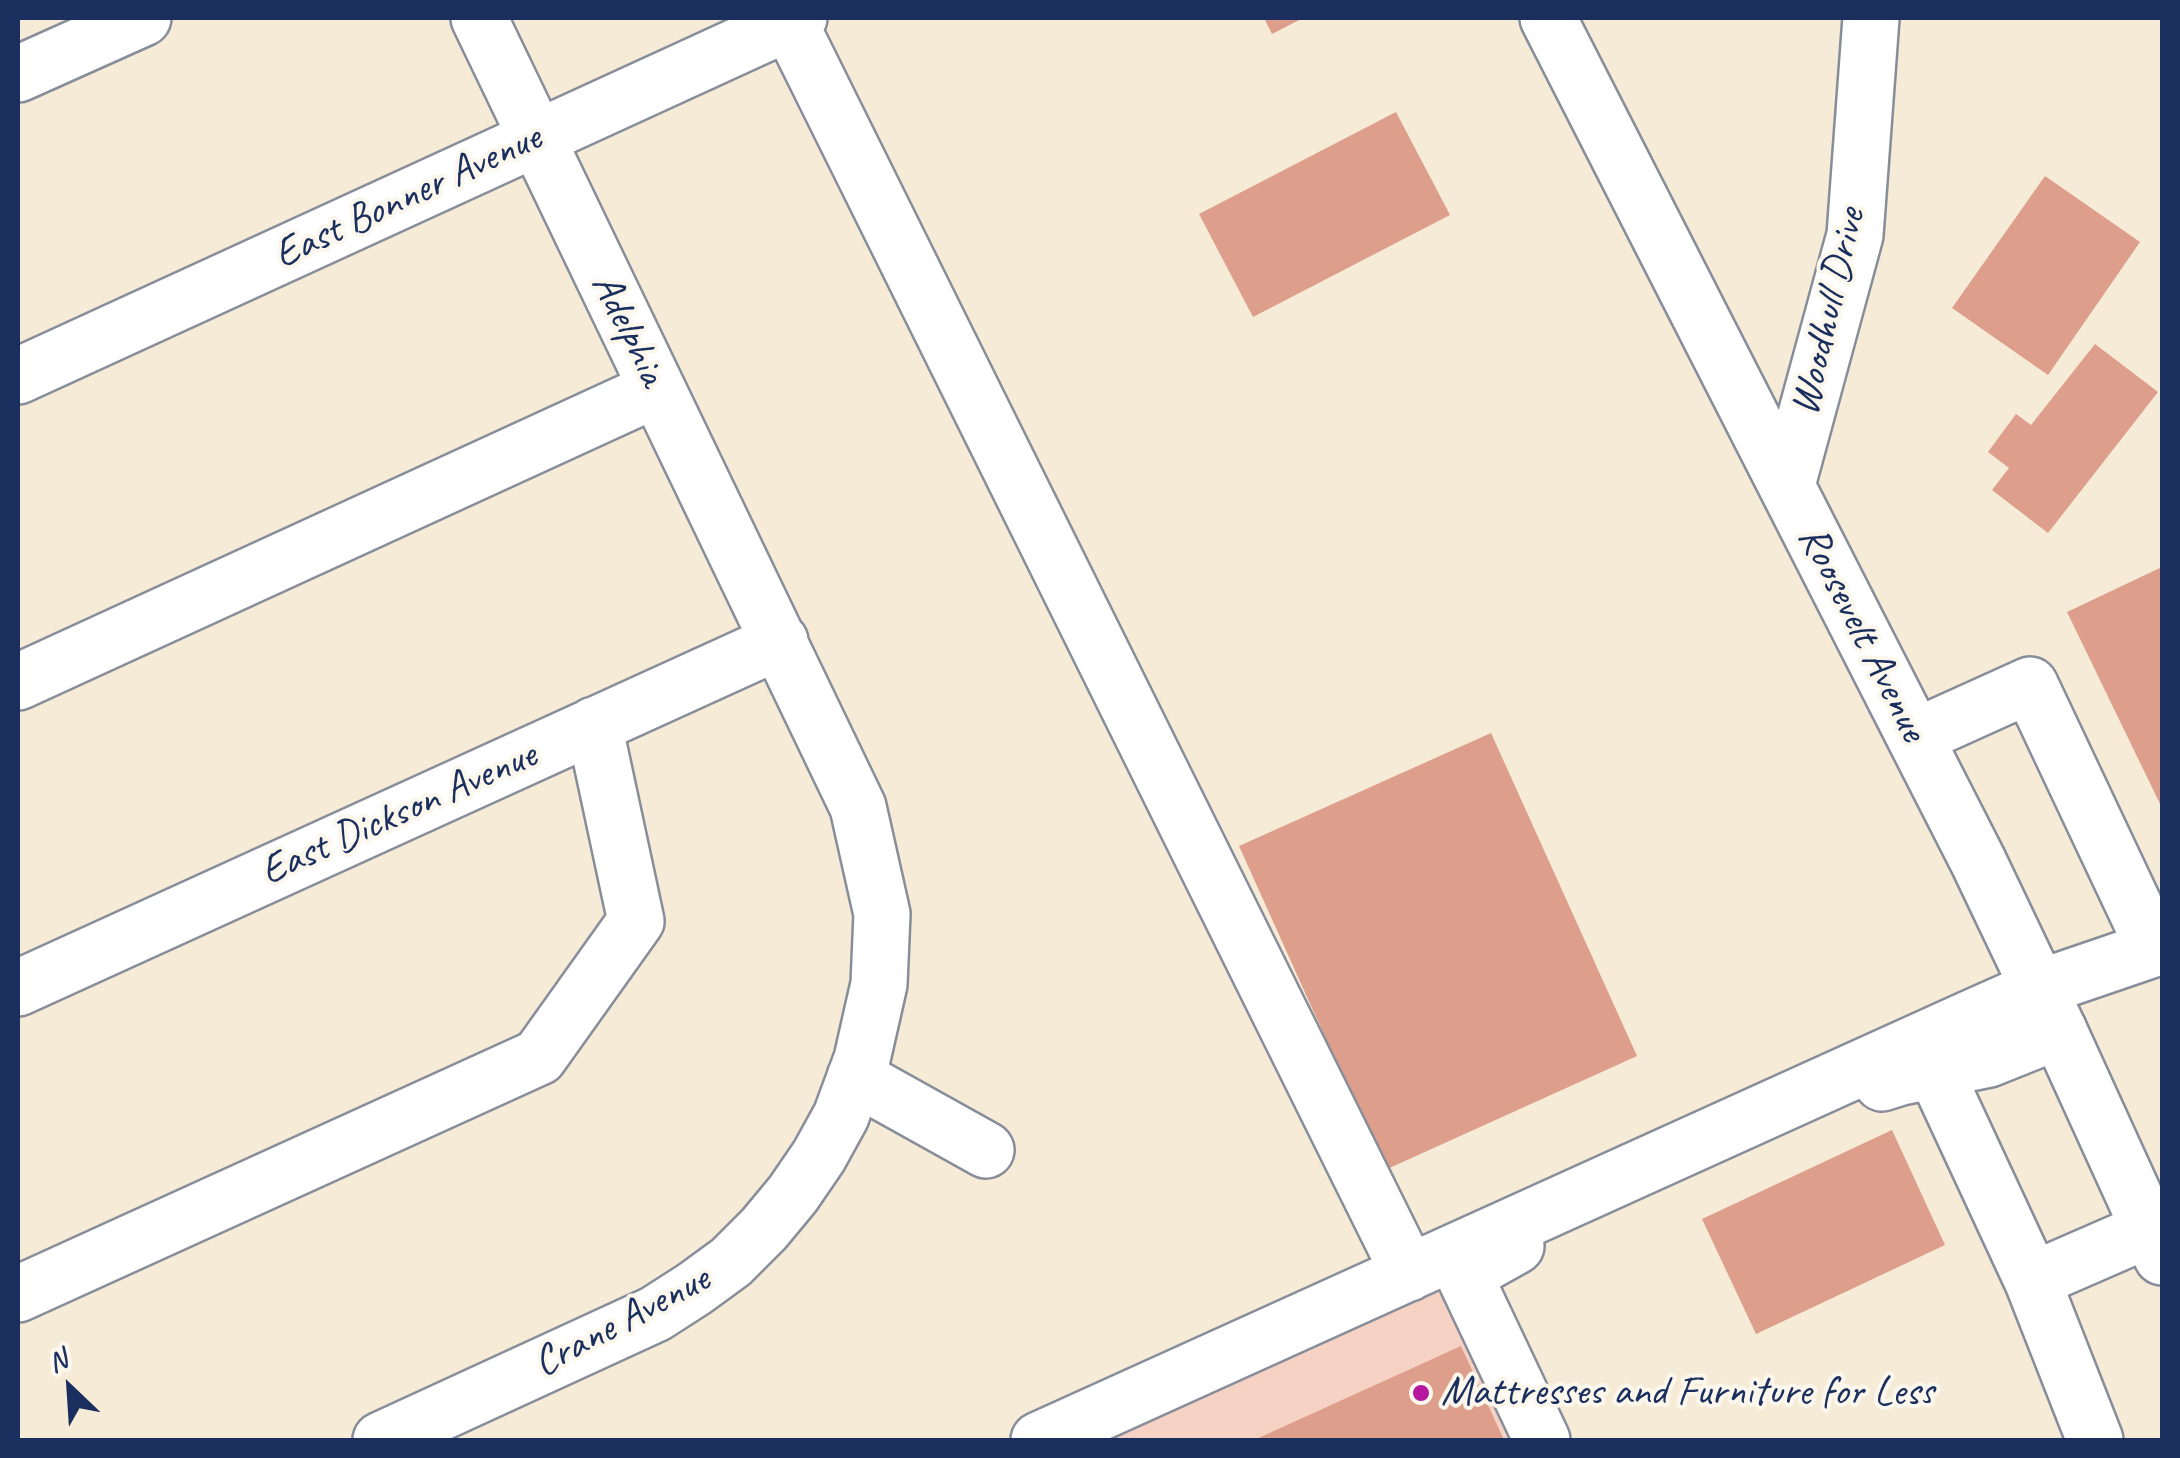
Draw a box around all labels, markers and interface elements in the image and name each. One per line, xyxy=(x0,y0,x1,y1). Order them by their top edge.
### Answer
street label: East Bonner Avenue xyxy=(266,113,550,281)
street label: Woodhull Drive xyxy=(1781,204,1877,420)
street label: Adelphia xyxy=(579,266,677,394)
street label: Roosevelt Avenue xyxy=(1786,518,1938,750)
street label: East Dickson Avenue xyxy=(253,731,545,897)
street label: Crane Avenue xyxy=(525,1255,719,1389)
north arrow xyxy=(20,1338,120,1438)
text: N xyxy=(42,1341,72,1380)
place label: Mattresses and Furniture for Less xyxy=(1441,1368,1934,1418)
marker: Mattresses and Furniture for Less xyxy=(1410,1382,1432,1404)

